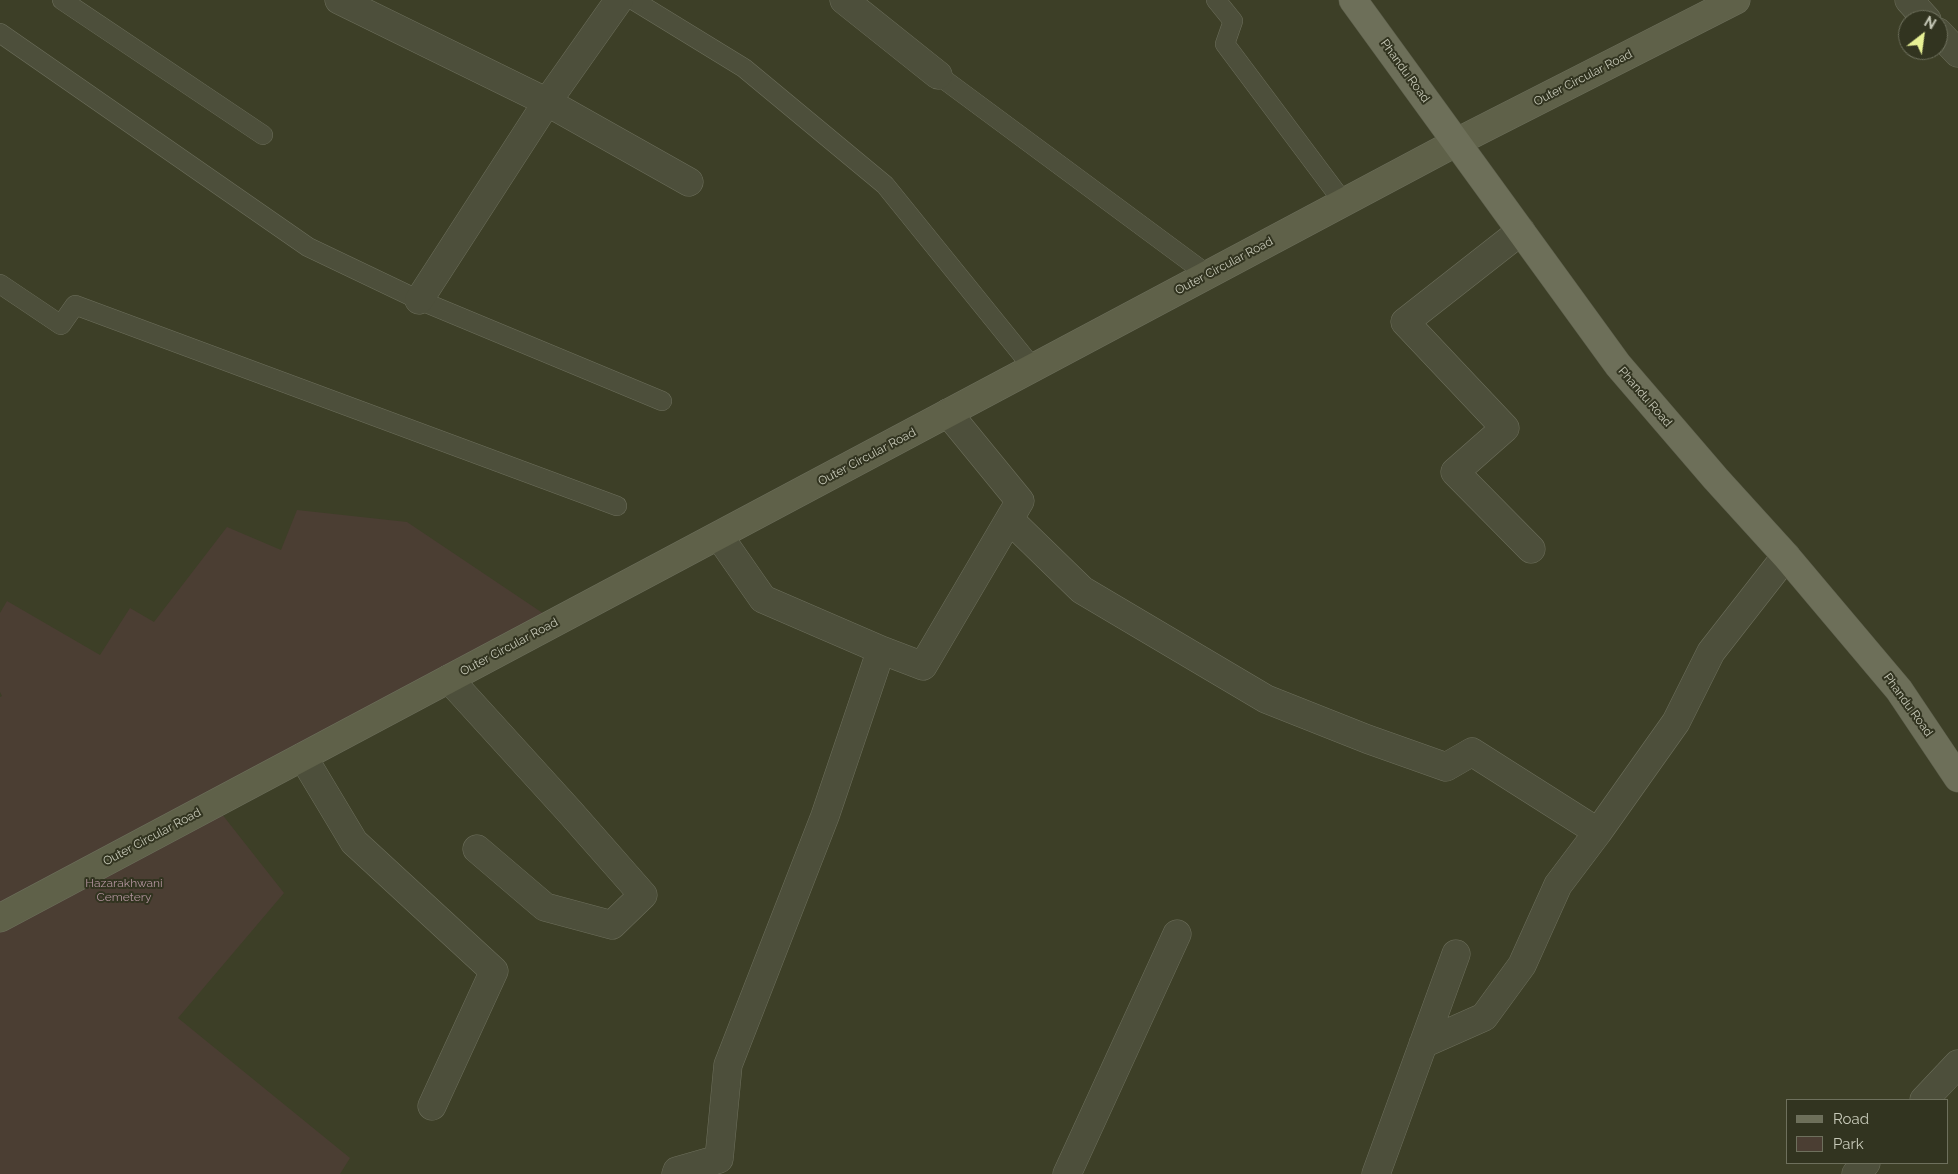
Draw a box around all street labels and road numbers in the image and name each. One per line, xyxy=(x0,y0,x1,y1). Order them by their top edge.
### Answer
street label: Phandu Road xyxy=(1377,37,1433,105)
street label: Outer Circular Road xyxy=(1531,47,1635,109)
street label: Outer Circular Road xyxy=(1173,234,1275,298)
street label: Phandu Road xyxy=(1615,364,1675,430)
street label: Outer Circular Road xyxy=(816,425,918,489)
street label: Outer Circular Road xyxy=(458,615,560,679)
street label: Phandu Road xyxy=(1880,671,1936,739)
street label: Outer Circular Road xyxy=(101,805,203,869)

